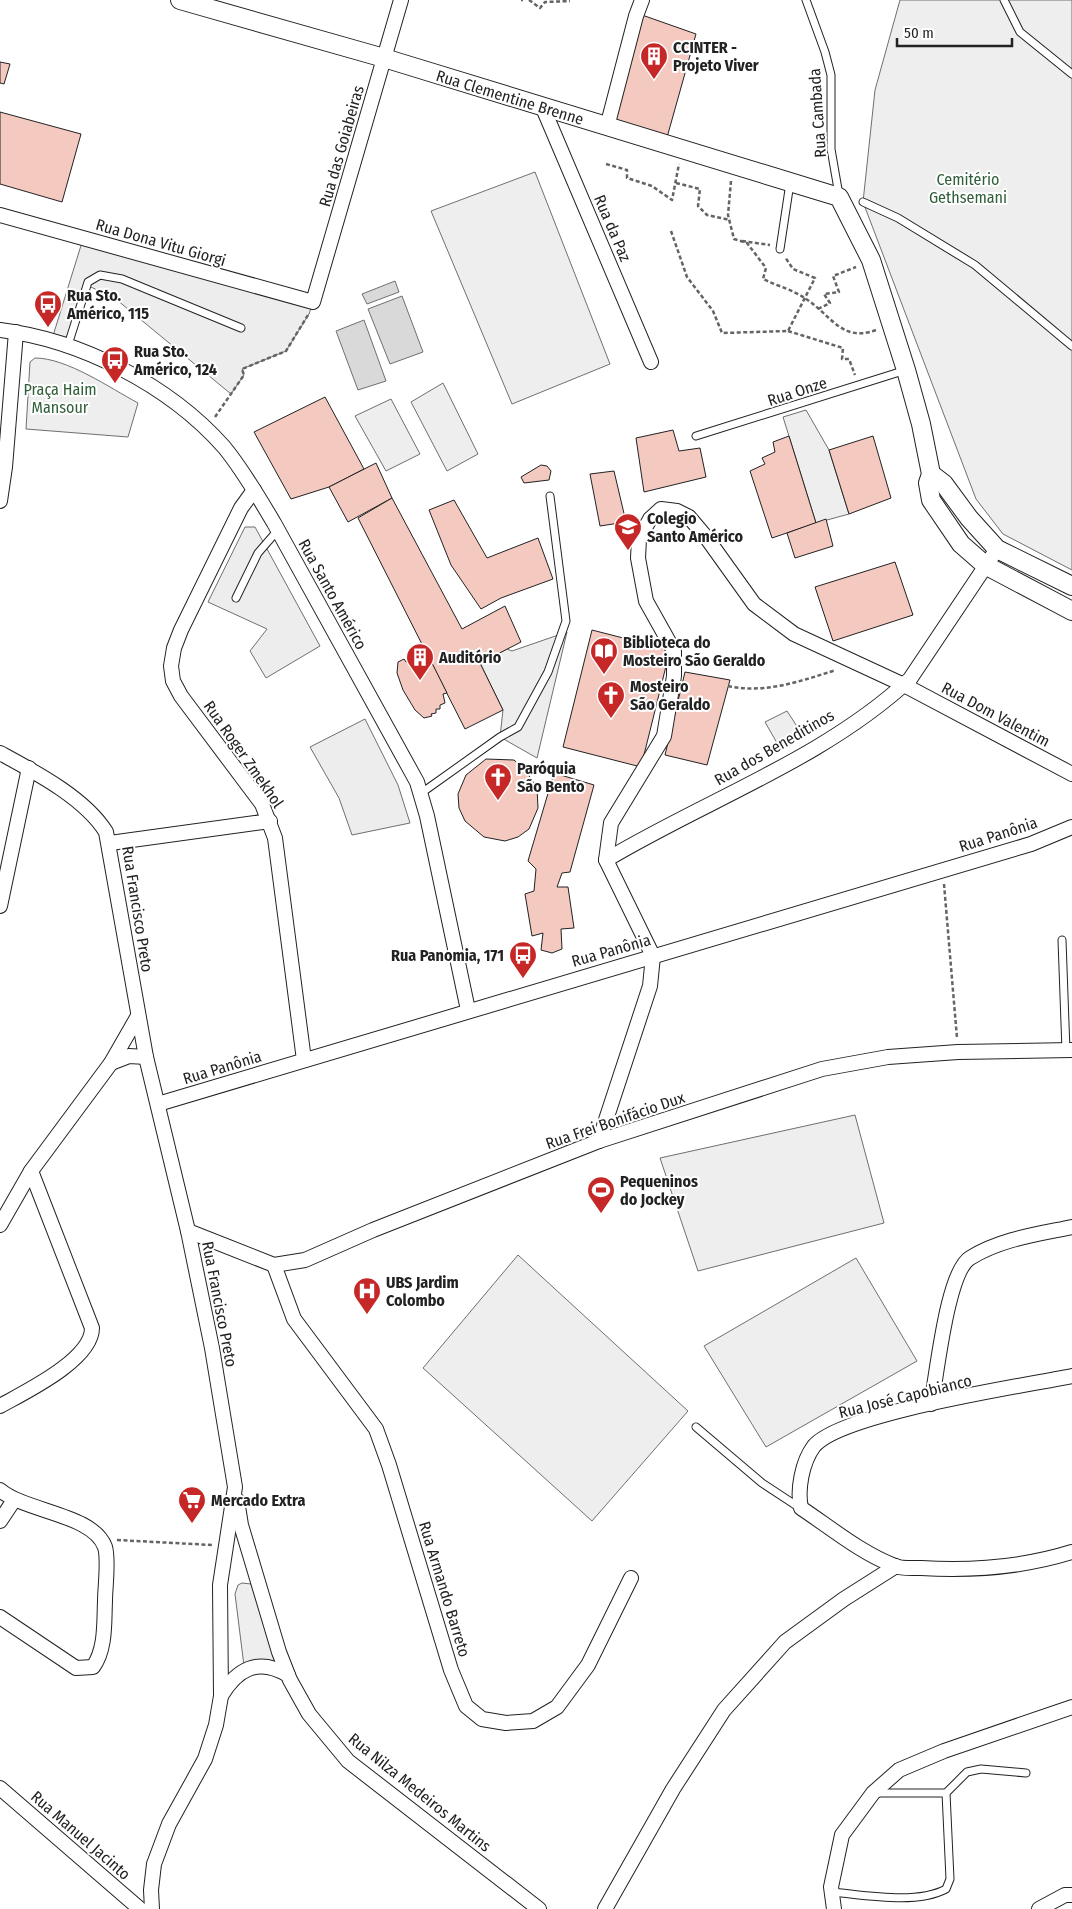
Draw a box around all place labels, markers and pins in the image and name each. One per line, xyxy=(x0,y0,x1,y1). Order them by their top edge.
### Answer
place label: CCINTER - Projeto Viver xyxy=(673,38,759,75)
building icon: CCINTER - Projeto Viver xyxy=(639,41,669,80)
place label: Rua Sto. Américo, 115 xyxy=(66,286,149,323)
bus stop icon: Rua Sto. Américo, 115 xyxy=(33,289,63,328)
place label: Rua Sto. Américo, 124 xyxy=(133,342,217,379)
bus stop icon: Rua Sto. Américo, 124 xyxy=(100,345,130,384)
place label: Colegio Santo Américo xyxy=(647,509,744,546)
school or university icon: Colegio Santo Américo xyxy=(613,512,643,551)
place label: Biblioteca do Mosteiro São Geraldo xyxy=(623,633,766,670)
library icon: Biblioteca do Mosteiro São Geraldo xyxy=(589,636,619,675)
building icon: Auditório xyxy=(405,642,435,681)
place label: Auditório xyxy=(438,648,502,667)
place label: Mosteiro São Geraldo xyxy=(630,677,711,714)
church icon: Mosteiro São Geraldo xyxy=(596,680,626,719)
place label: Paróquia São Bento xyxy=(517,759,585,796)
church icon: Paróquia São Bento xyxy=(483,762,513,801)
bus stop icon: Rua Panomia, 171 xyxy=(508,940,538,979)
place label: Rua Panomia, 171 xyxy=(391,946,504,965)
place label: Pequeninos do Jockey xyxy=(620,1172,698,1209)
sports icon: Pequeninos do Jockey xyxy=(586,1175,616,1214)
place label: UBS Jardim Colombo xyxy=(386,1273,459,1310)
hospital icon: UBS Jardim Colombo xyxy=(352,1276,382,1315)
supermarket icon: Mercado Extra xyxy=(177,1485,207,1524)
place label: Mercado Extra xyxy=(211,1491,306,1510)

